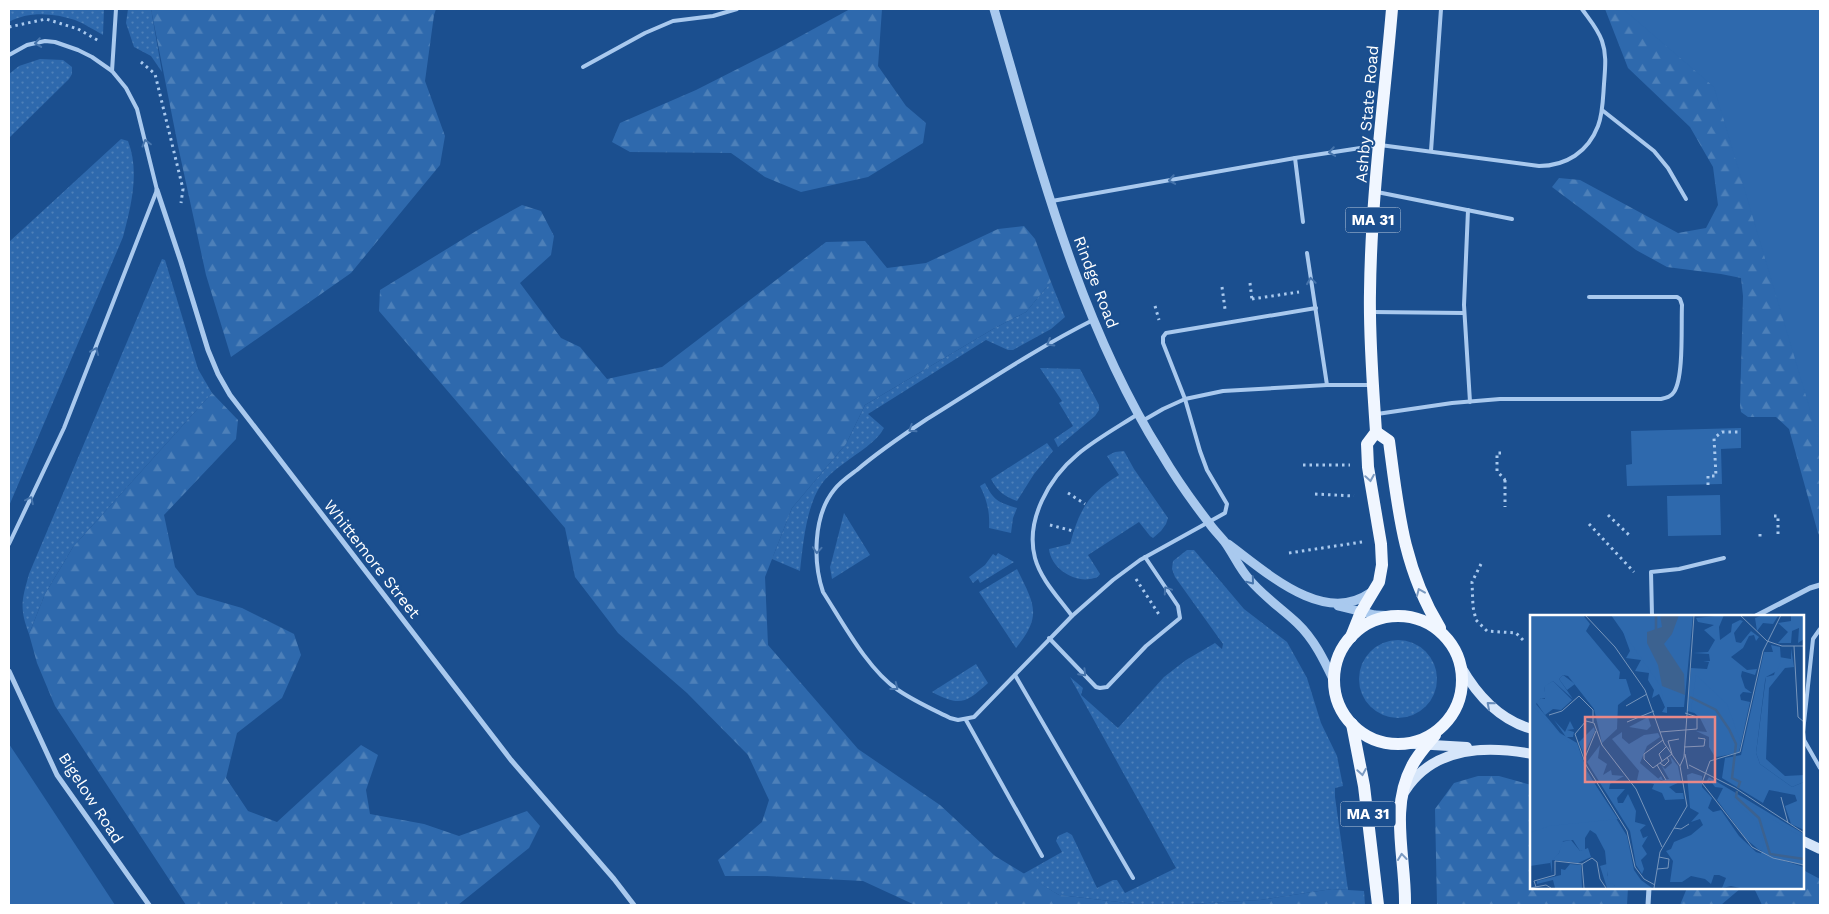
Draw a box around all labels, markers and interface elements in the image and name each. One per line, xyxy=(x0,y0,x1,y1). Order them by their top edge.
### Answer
one-way arrow xyxy=(33,37,41,48)
street label: Ashby State Road xyxy=(1352,44,1382,184)
one-way arrow xyxy=(141,138,152,147)
one-way arrow xyxy=(1328,146,1336,157)
one-way arrow xyxy=(1168,174,1176,184)
road number: MA 31 xyxy=(1346,208,1400,232)
street label: Rindge Road xyxy=(1070,233,1122,331)
one-way arrow xyxy=(1307,276,1317,285)
one-way arrow xyxy=(1046,336,1055,346)
one-way arrow xyxy=(89,348,99,356)
one-way arrow xyxy=(908,423,917,433)
one-way arrow xyxy=(1364,474,1375,482)
street label: Whittemore Street xyxy=(320,496,424,622)
one-way arrow xyxy=(24,497,34,506)
one-way arrow xyxy=(811,546,822,554)
one-way arrow xyxy=(1245,575,1253,584)
one-way arrow xyxy=(1164,586,1173,595)
one-way arrow xyxy=(1416,588,1427,597)
inset map xyxy=(1530,615,1804,889)
one-way arrow xyxy=(1077,668,1086,677)
one-way arrow xyxy=(889,681,898,690)
one-way arrow xyxy=(1486,702,1495,711)
street label: Bigelow Road xyxy=(55,749,127,847)
one-way arrow xyxy=(1356,768,1367,776)
road number: MA 31 xyxy=(1340,802,1396,826)
one-way arrow xyxy=(1397,852,1408,860)

